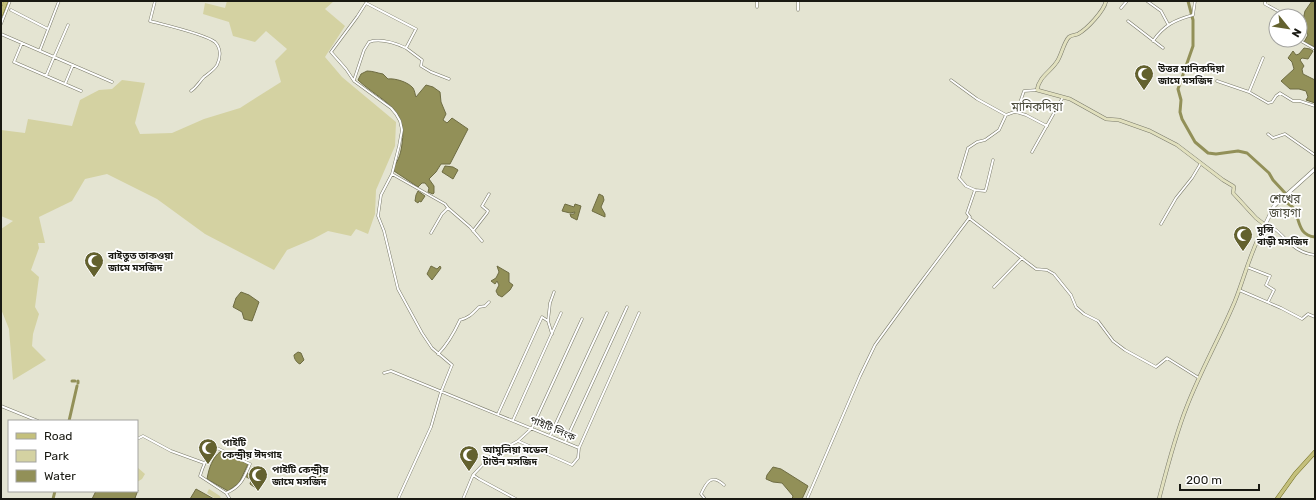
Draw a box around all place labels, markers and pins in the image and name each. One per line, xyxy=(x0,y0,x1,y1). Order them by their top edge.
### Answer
mosque icon: উত্তর মানিকদিয়া জামে মসজিদ xyxy=(1133,63,1155,91)
place label: উত্তর মানিকদিয়া জামে মসজিদ xyxy=(1157,63,1225,87)
mosque icon: মুন্সি বাড়ী মসজিদ xyxy=(1232,224,1254,252)
place label: মুন্সি বাড়ী মসজিদ xyxy=(1256,224,1309,248)
mosque icon: বাইতুত তাকওয়া জামে মসজিদ xyxy=(83,250,105,278)
place label: বাইতুত তাকওয়া জামে মসজিদ xyxy=(107,250,173,274)
mosque icon: পাইটি কেন্দ্রীয় ঈদগাহ xyxy=(197,437,219,465)
place label: পাইটি কেন্দ্রীয় ঈদগাহ xyxy=(222,437,282,461)
mosque icon: আমুলিয়া মডেল টাউন মসজিদ xyxy=(458,444,480,472)
place label: আমুলিয়া মডেল টাউন মসজিদ xyxy=(482,444,548,468)
mosque icon: পাইটি কেন্দ্রীয় জামে মসজিদ xyxy=(247,464,269,492)
place label: পাইটি কেন্দ্রীয় জামে মসজিদ xyxy=(271,464,329,488)

